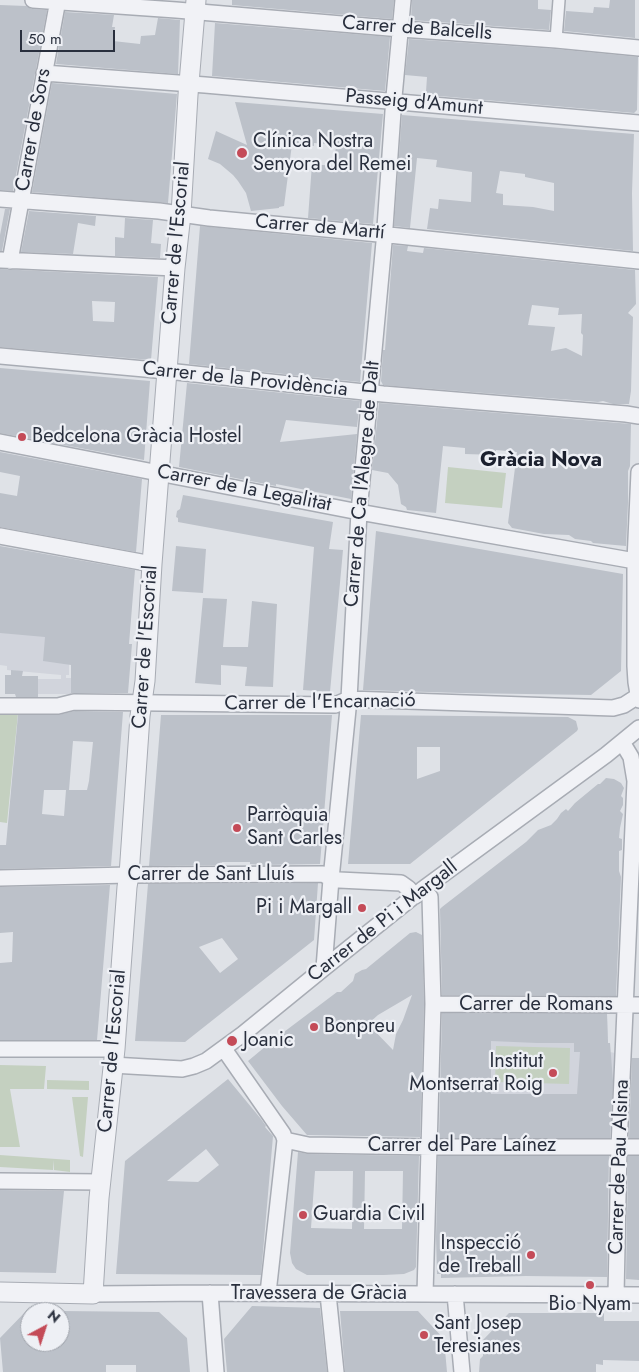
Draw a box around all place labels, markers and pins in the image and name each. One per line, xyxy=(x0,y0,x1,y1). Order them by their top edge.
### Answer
place label: Clínica Nostra Senyora del Remei xyxy=(253,130,411,177)
marker: Clínica Nostra Senyora del Remei xyxy=(235,146,249,160)
place label: Bedcelona Gràcia Hostel xyxy=(32,425,242,449)
marker: Bedcelona Gràcia Hostel xyxy=(16,431,28,443)
place label: Parròquia Sant Carles xyxy=(247,804,342,851)
marker: Parròquia Sant Carles xyxy=(231,822,243,834)
place label: Pi i Margall xyxy=(256,896,352,920)
marker: Pi i Margall xyxy=(356,902,368,914)
place label: Bonpreu xyxy=(324,1015,395,1039)
marker: Bonpreu xyxy=(308,1021,320,1033)
place label: Joanic xyxy=(243,1029,294,1053)
marker: Joanic xyxy=(225,1034,239,1048)
place label: Institut Montserrat Roig xyxy=(409,1050,543,1097)
marker: Institut Montserrat Roig xyxy=(547,1067,559,1079)
place label: Guardia Civil xyxy=(313,1203,425,1227)
marker: Guardia Civil xyxy=(297,1209,309,1221)
place label: Inspecció de Treball xyxy=(439,1232,521,1279)
marker: Inspecció de Treball xyxy=(525,1249,537,1261)
marker: Bio Nyam xyxy=(584,1279,596,1291)
place label: Bio Nyam xyxy=(549,1293,631,1317)
place label: Sant Josep Teresianes xyxy=(434,1312,521,1359)
marker: Sant Josep Teresianes xyxy=(418,1329,430,1341)

